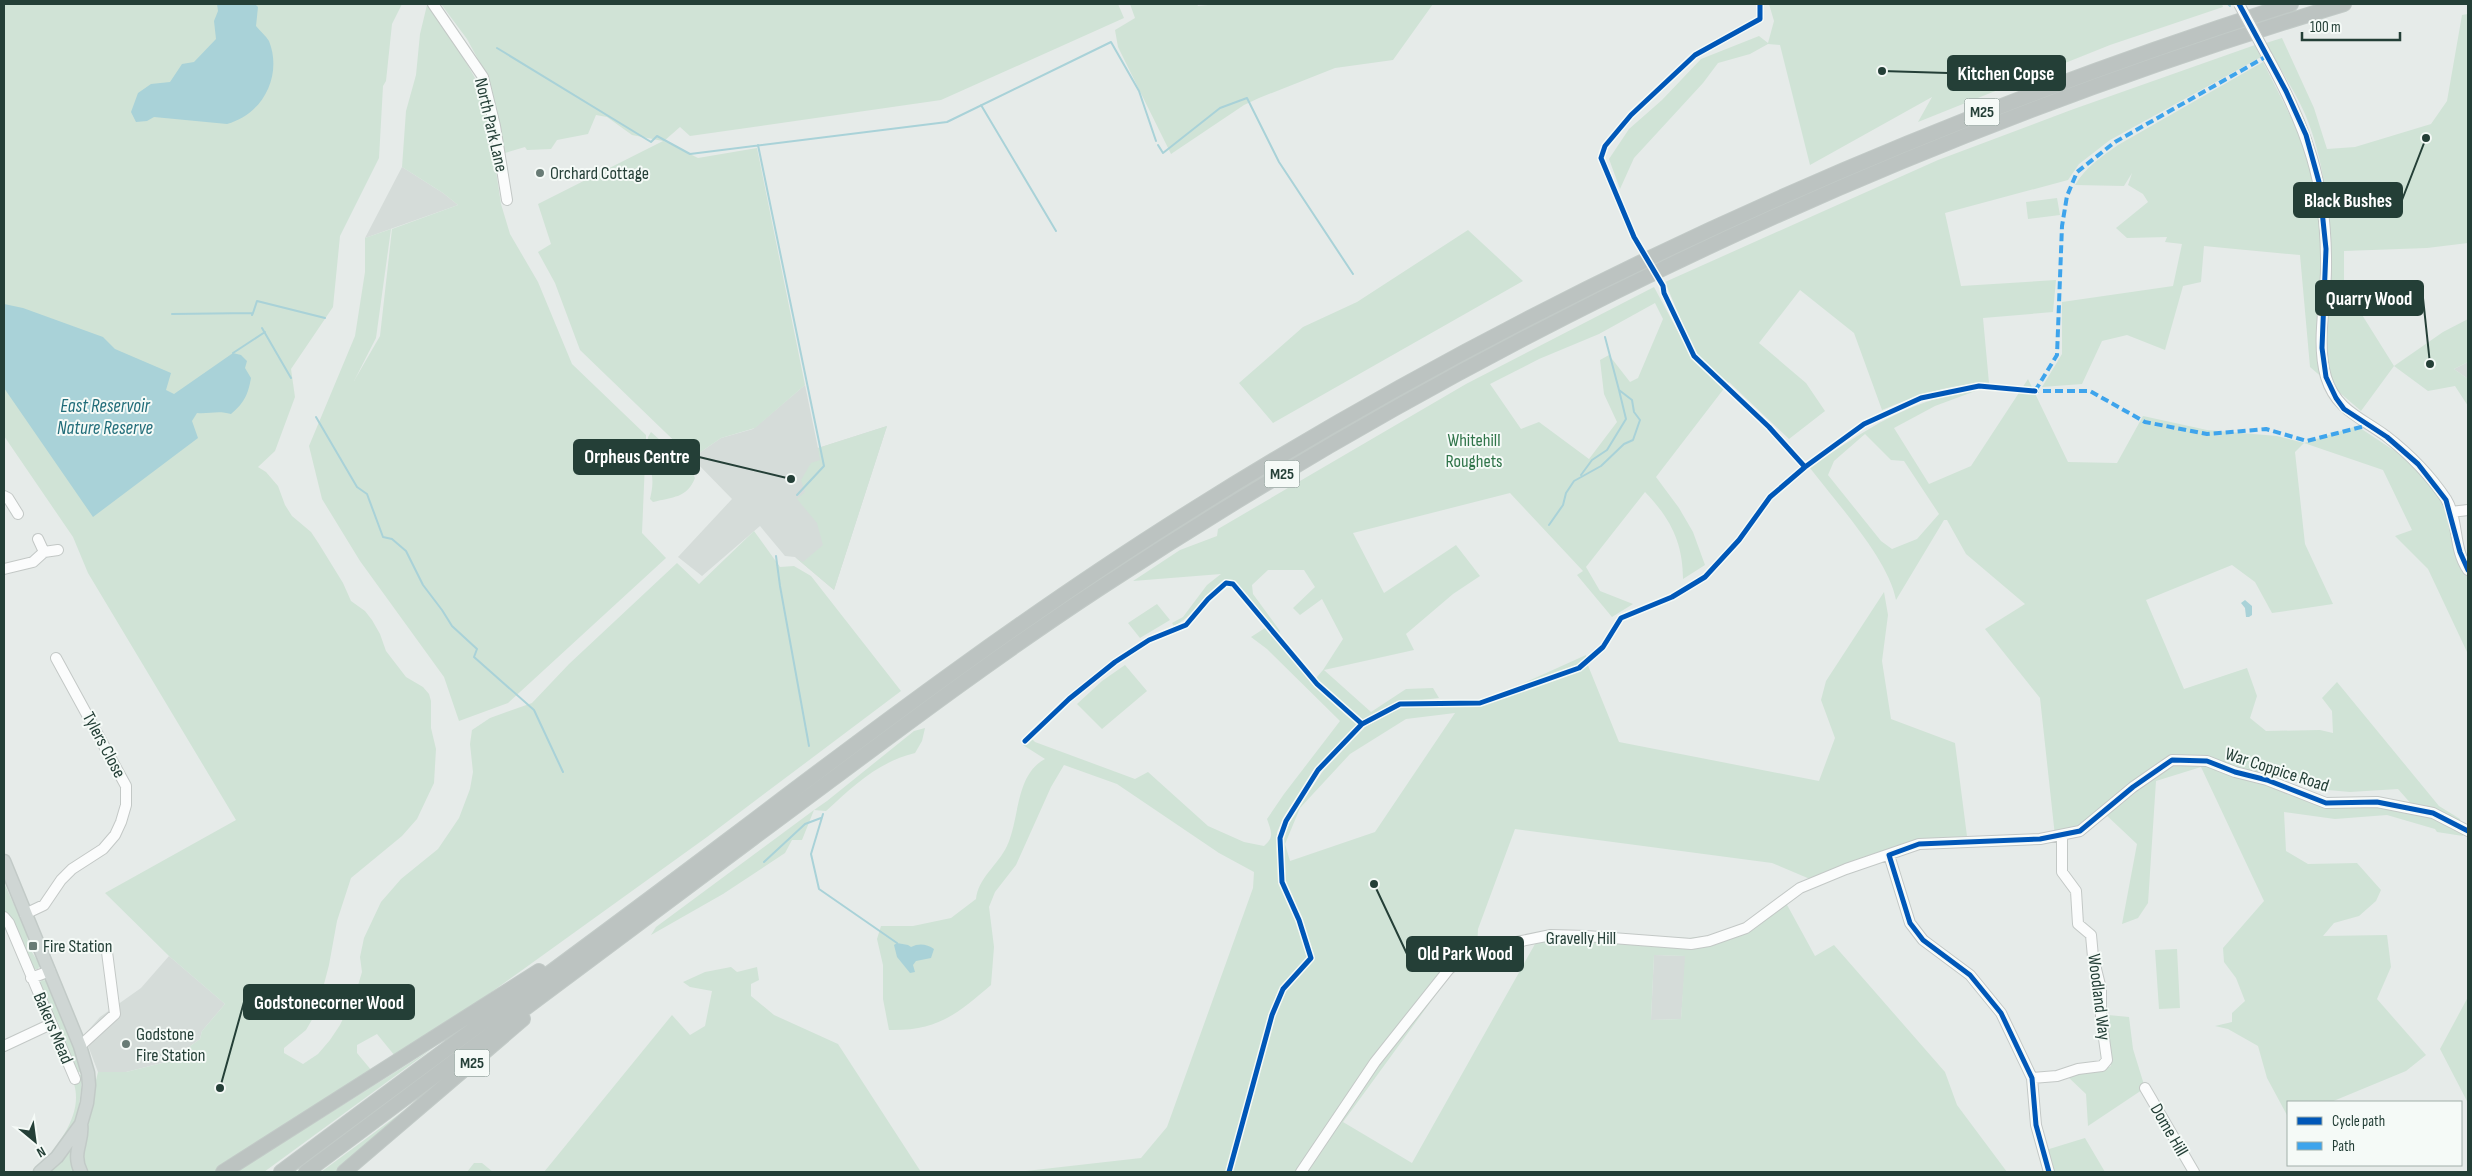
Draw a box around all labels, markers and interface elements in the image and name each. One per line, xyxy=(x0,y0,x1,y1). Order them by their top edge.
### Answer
scale bar xyxy=(2302,10,2400,42)
text: 100 m xyxy=(2310,18,2341,37)
callout: Kitchen Copse xyxy=(1948,56,2065,90)
text: Kitchen Copse xyxy=(1958,63,2054,86)
street label: North Park Lane xyxy=(470,76,512,174)
road number: M25 xyxy=(1964,98,2000,125)
place label: Orchard Cottage xyxy=(550,163,649,184)
marker: Orchard Cottage xyxy=(534,167,546,179)
callout: Black Bushes xyxy=(2294,183,2402,217)
text: Black Bushes xyxy=(2304,190,2392,213)
callout: Quarry Wood xyxy=(2316,281,2423,315)
text: Quarry Wood xyxy=(2326,288,2412,311)
water label: East Reservoir Nature Reserve xyxy=(57,395,154,440)
park label: Whitehill Roughets xyxy=(1446,430,1503,472)
callout: Orpheus Centre xyxy=(574,440,699,474)
text: Orpheus Centre xyxy=(584,446,690,469)
road number: M25 xyxy=(1264,460,1300,488)
street label: Tylers Close xyxy=(78,708,130,782)
street label: War Coppice Road xyxy=(2223,743,2331,797)
street label: Gravelly Hill xyxy=(1546,928,1616,949)
place label: Fire Station xyxy=(43,936,112,957)
callout: Old Park Wood xyxy=(1407,937,1523,971)
marker: Fire Station xyxy=(27,940,39,952)
text: Old Park Wood xyxy=(1417,943,1513,966)
street label: Woodland Way xyxy=(2083,952,2115,1042)
callout: Godstonecorner Wood xyxy=(244,985,414,1019)
street label: Bakers Mead xyxy=(29,989,77,1067)
text: Godstonecorner Wood xyxy=(254,992,404,1015)
place label: Godstone Fire Station xyxy=(136,1024,205,1066)
marker: Godstone Fire Station xyxy=(120,1038,132,1050)
road number: M25 xyxy=(454,1050,490,1076)
street label: Dome Hill xyxy=(2146,1100,2192,1160)
legend xyxy=(2287,1101,2462,1166)
text: Cycle path xyxy=(2332,1112,2385,1131)
north arrow xyxy=(10,1116,60,1166)
text: Path xyxy=(2332,1137,2355,1156)
text: N xyxy=(34,1143,48,1161)

